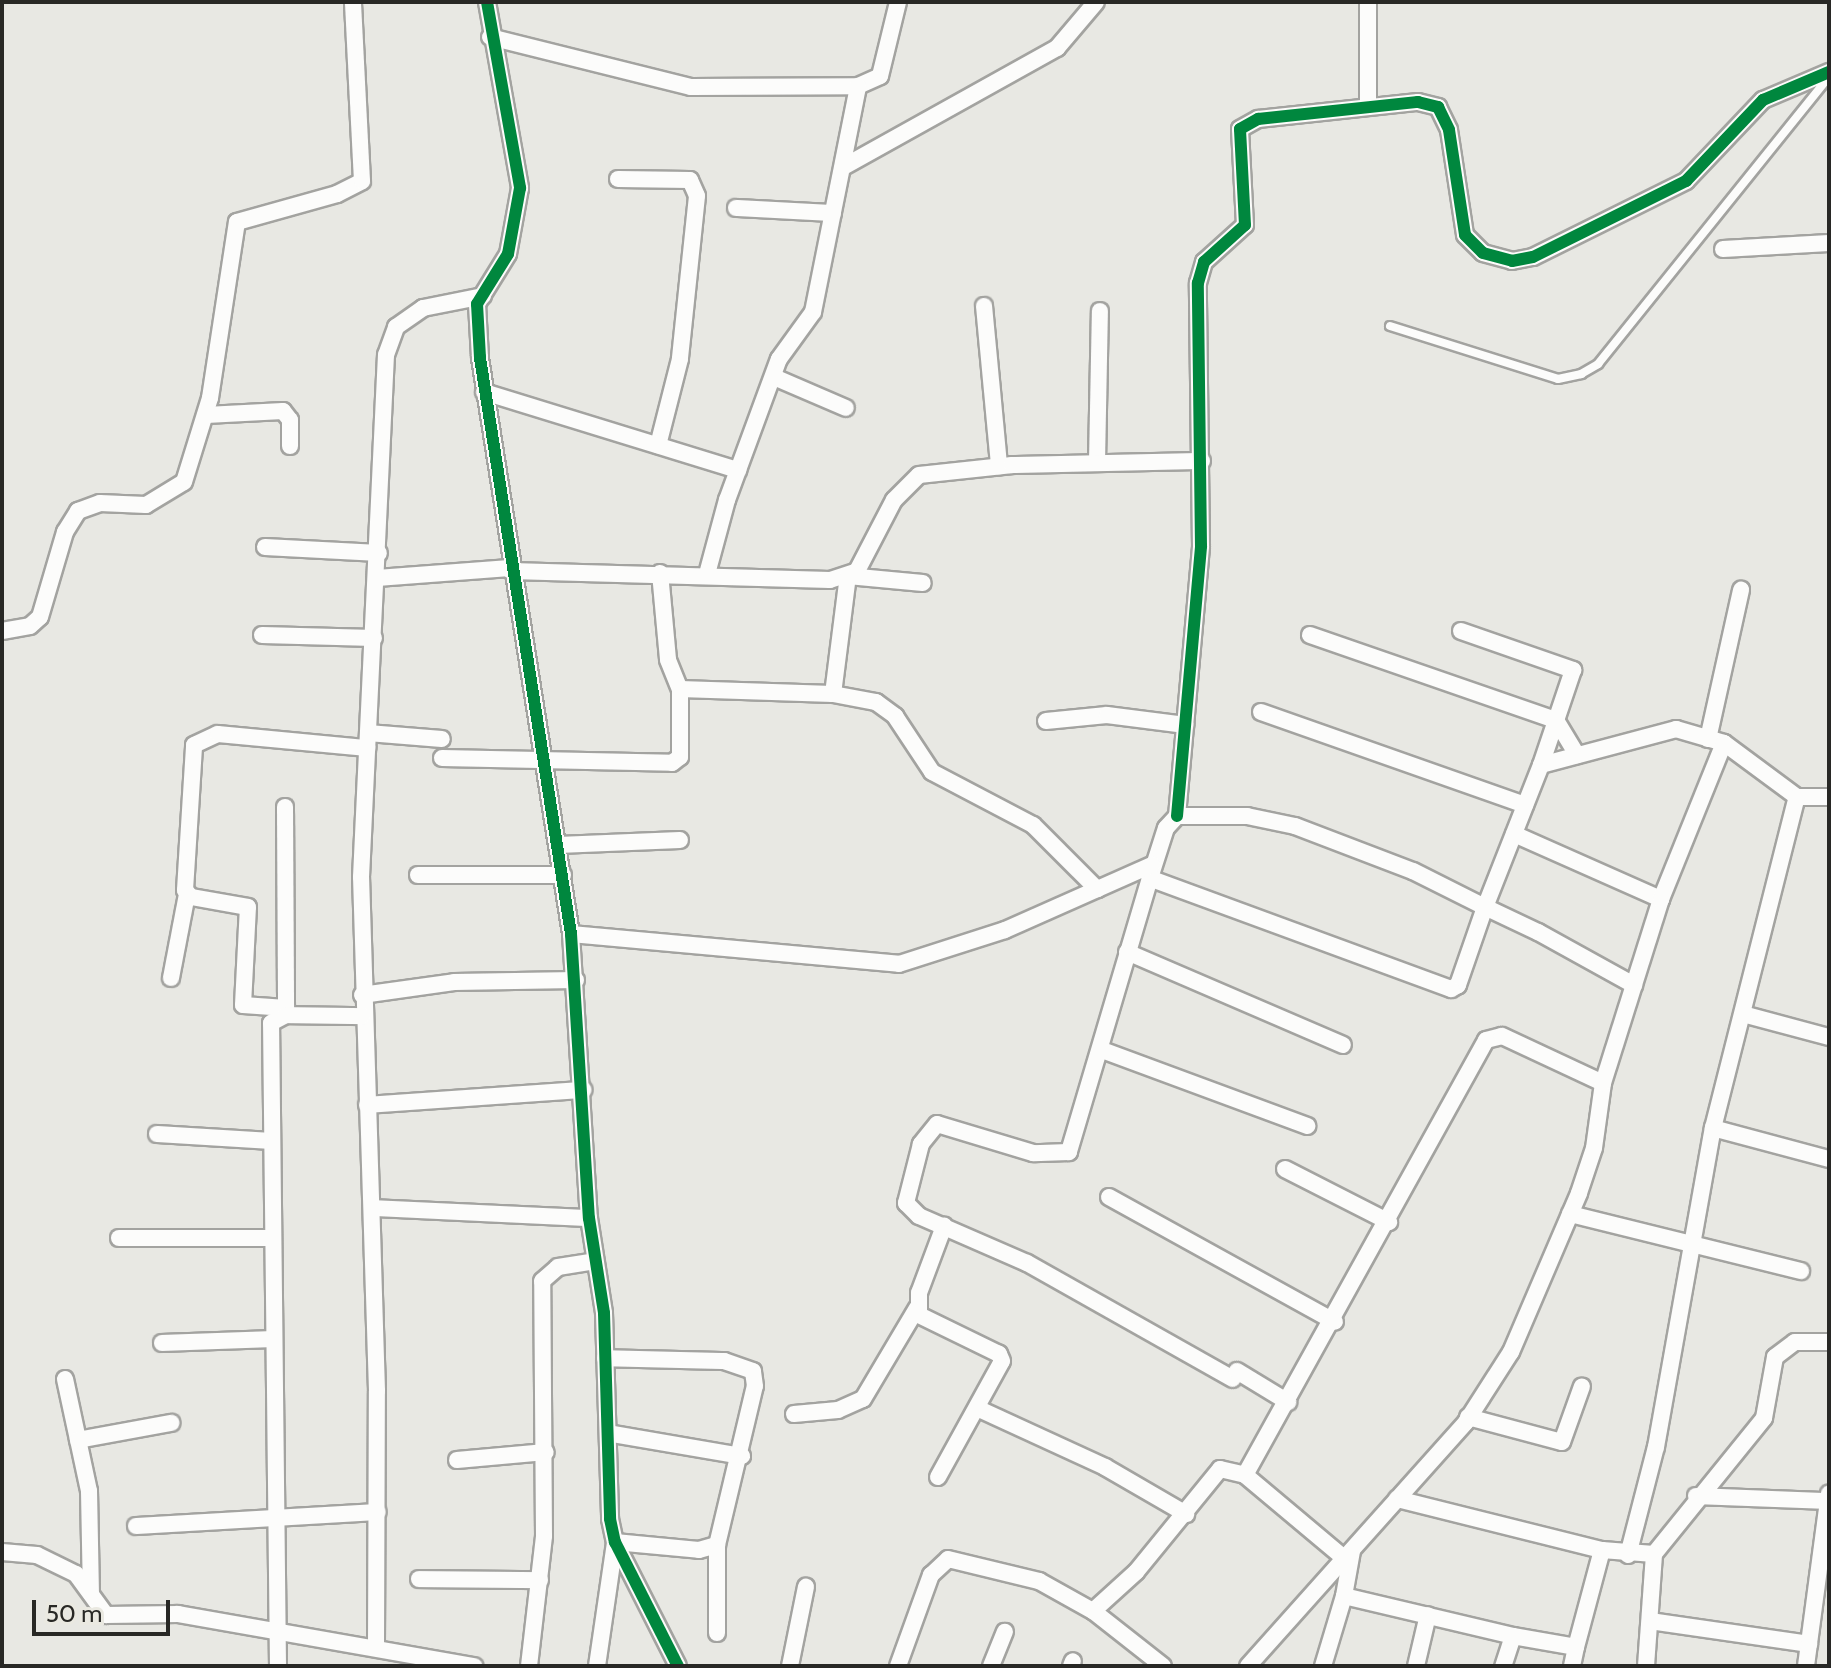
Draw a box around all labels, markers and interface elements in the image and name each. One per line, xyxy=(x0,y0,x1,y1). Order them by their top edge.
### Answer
scale bar xyxy=(36,1584,174,1634)
text: 50 m xyxy=(46,1599,102,1628)

